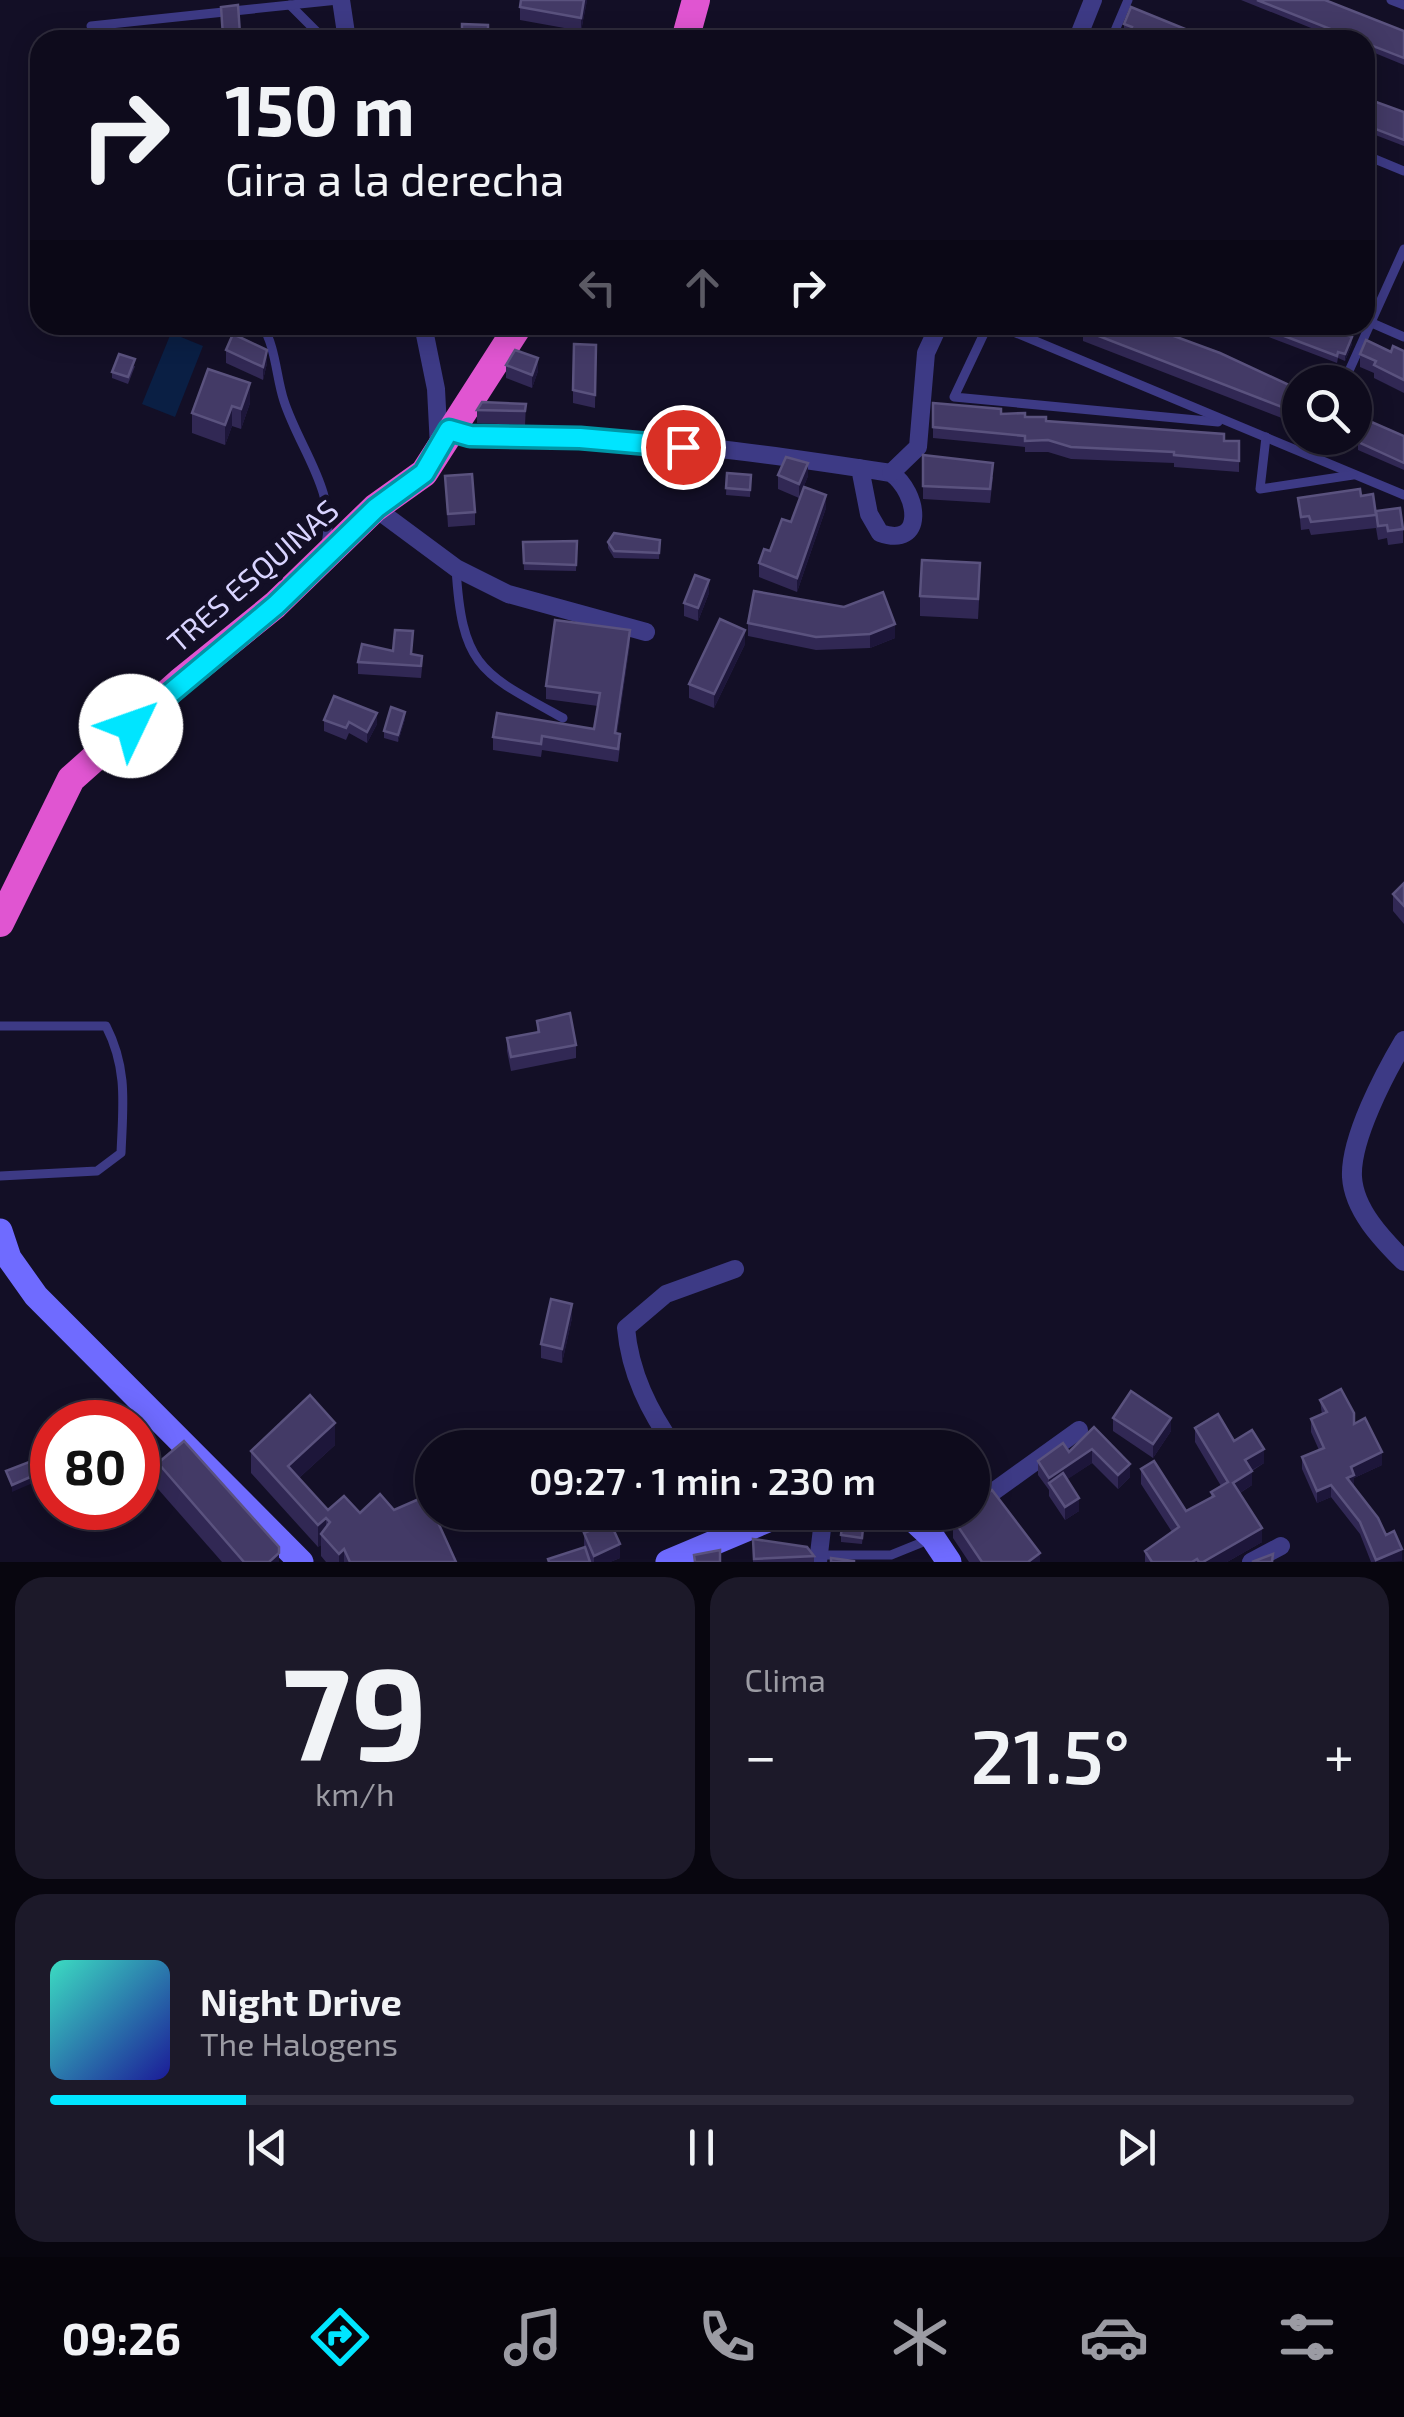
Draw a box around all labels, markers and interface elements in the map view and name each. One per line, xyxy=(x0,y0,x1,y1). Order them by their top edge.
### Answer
text: 150 m xyxy=(225,66,415,150)
icon: right xyxy=(60,70,190,200)
text: Gira a la derecha xyxy=(225,151,564,205)
icon: left xyxy=(570,260,625,315)
icon: ahead xyxy=(675,260,730,315)
icon: right xyxy=(780,260,835,315)
map controls xyxy=(1282,365,1372,455)
button: search xyxy=(1282,365,1372,455)
pin xyxy=(641,405,726,490)
icon: arrive xyxy=(656,420,711,475)
street label: TRES ESQUINAS xyxy=(159,491,345,659)
position arrow xyxy=(79,674,183,778)
speed limit sign: 80 xyxy=(30,1400,160,1530)
text: 09:27 · 1 min · 230 m xyxy=(529,1457,876,1503)
text: 79 xyxy=(282,1631,427,1787)
text: Clima xyxy=(745,1660,826,1698)
text: 21.5° xyxy=(970,1709,1130,1799)
text: − xyxy=(745,1721,777,1787)
text: + xyxy=(1324,1721,1354,1787)
text: km/h xyxy=(315,1774,394,1812)
text: Night Drive xyxy=(200,1978,402,2024)
text: The Halogens xyxy=(200,2024,398,2062)
icon: previous xyxy=(240,2120,295,2175)
icon: pause xyxy=(674,2120,729,2175)
icon: next xyxy=(1109,2120,1164,2175)
icon: directions xyxy=(305,2302,375,2372)
icon: music xyxy=(498,2302,568,2372)
icon: phone xyxy=(692,2302,762,2372)
icon: climate xyxy=(885,2302,955,2372)
icon: car xyxy=(1079,2302,1149,2372)
icon: filters xyxy=(1272,2302,1342,2372)
text: 09:26 xyxy=(62,2310,181,2364)

